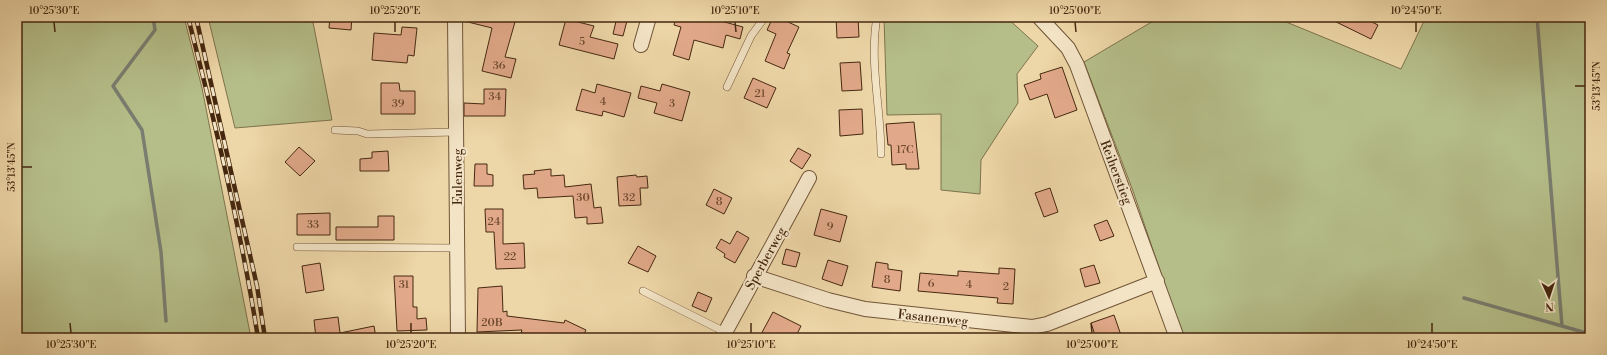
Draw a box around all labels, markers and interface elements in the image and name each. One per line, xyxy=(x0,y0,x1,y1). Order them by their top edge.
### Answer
text: 10°25'30"E xyxy=(29,5,79,17)
text: 10°25'20"E xyxy=(370,5,421,17)
text: 10°25'10"E xyxy=(710,5,760,17)
text: 10°25'00"E xyxy=(1049,5,1101,17)
text: 10°24'50"E xyxy=(1390,5,1442,17)
house number: 5 xyxy=(579,35,585,49)
house number: 36 xyxy=(493,59,506,73)
text: 53°13'45"N xyxy=(1591,61,1603,111)
house number: 21 xyxy=(754,87,766,101)
house number: 34 xyxy=(489,90,502,104)
house number: 4 xyxy=(600,95,607,109)
house number: 39 xyxy=(392,97,405,111)
house number: 3 xyxy=(669,97,675,111)
street label: Reiherstieg xyxy=(1096,138,1136,207)
text: 53°13'45"N xyxy=(6,142,18,192)
house number: 17C xyxy=(896,143,914,157)
street label: Eulenweg xyxy=(450,148,466,205)
house number: 30 xyxy=(576,191,590,205)
house number: 32 xyxy=(623,191,635,205)
house number: 8 xyxy=(716,195,723,209)
house number: 24 xyxy=(488,215,501,229)
house number: 33 xyxy=(307,218,319,232)
house number: 9 xyxy=(827,220,834,234)
street label: Sperberweg xyxy=(742,224,790,293)
house number: 22 xyxy=(504,250,516,264)
house number: 8 xyxy=(884,273,891,287)
house number: 6 xyxy=(928,277,935,291)
north arrow xyxy=(1529,277,1569,317)
house number: 31 xyxy=(399,278,410,292)
house number: 4 xyxy=(966,278,973,292)
house number: 2 xyxy=(1003,280,1009,294)
text: N xyxy=(1544,299,1554,313)
street label: Fasanenweg xyxy=(897,306,969,330)
house number: 20B xyxy=(481,316,503,330)
text: 10°25'30"E xyxy=(46,339,96,351)
text: 10°25'20"E xyxy=(386,339,437,351)
text: 10°25'10"E xyxy=(726,339,776,351)
text: 10°25'00"E xyxy=(1066,339,1118,351)
text: 10°24'50"E xyxy=(1406,339,1458,351)

